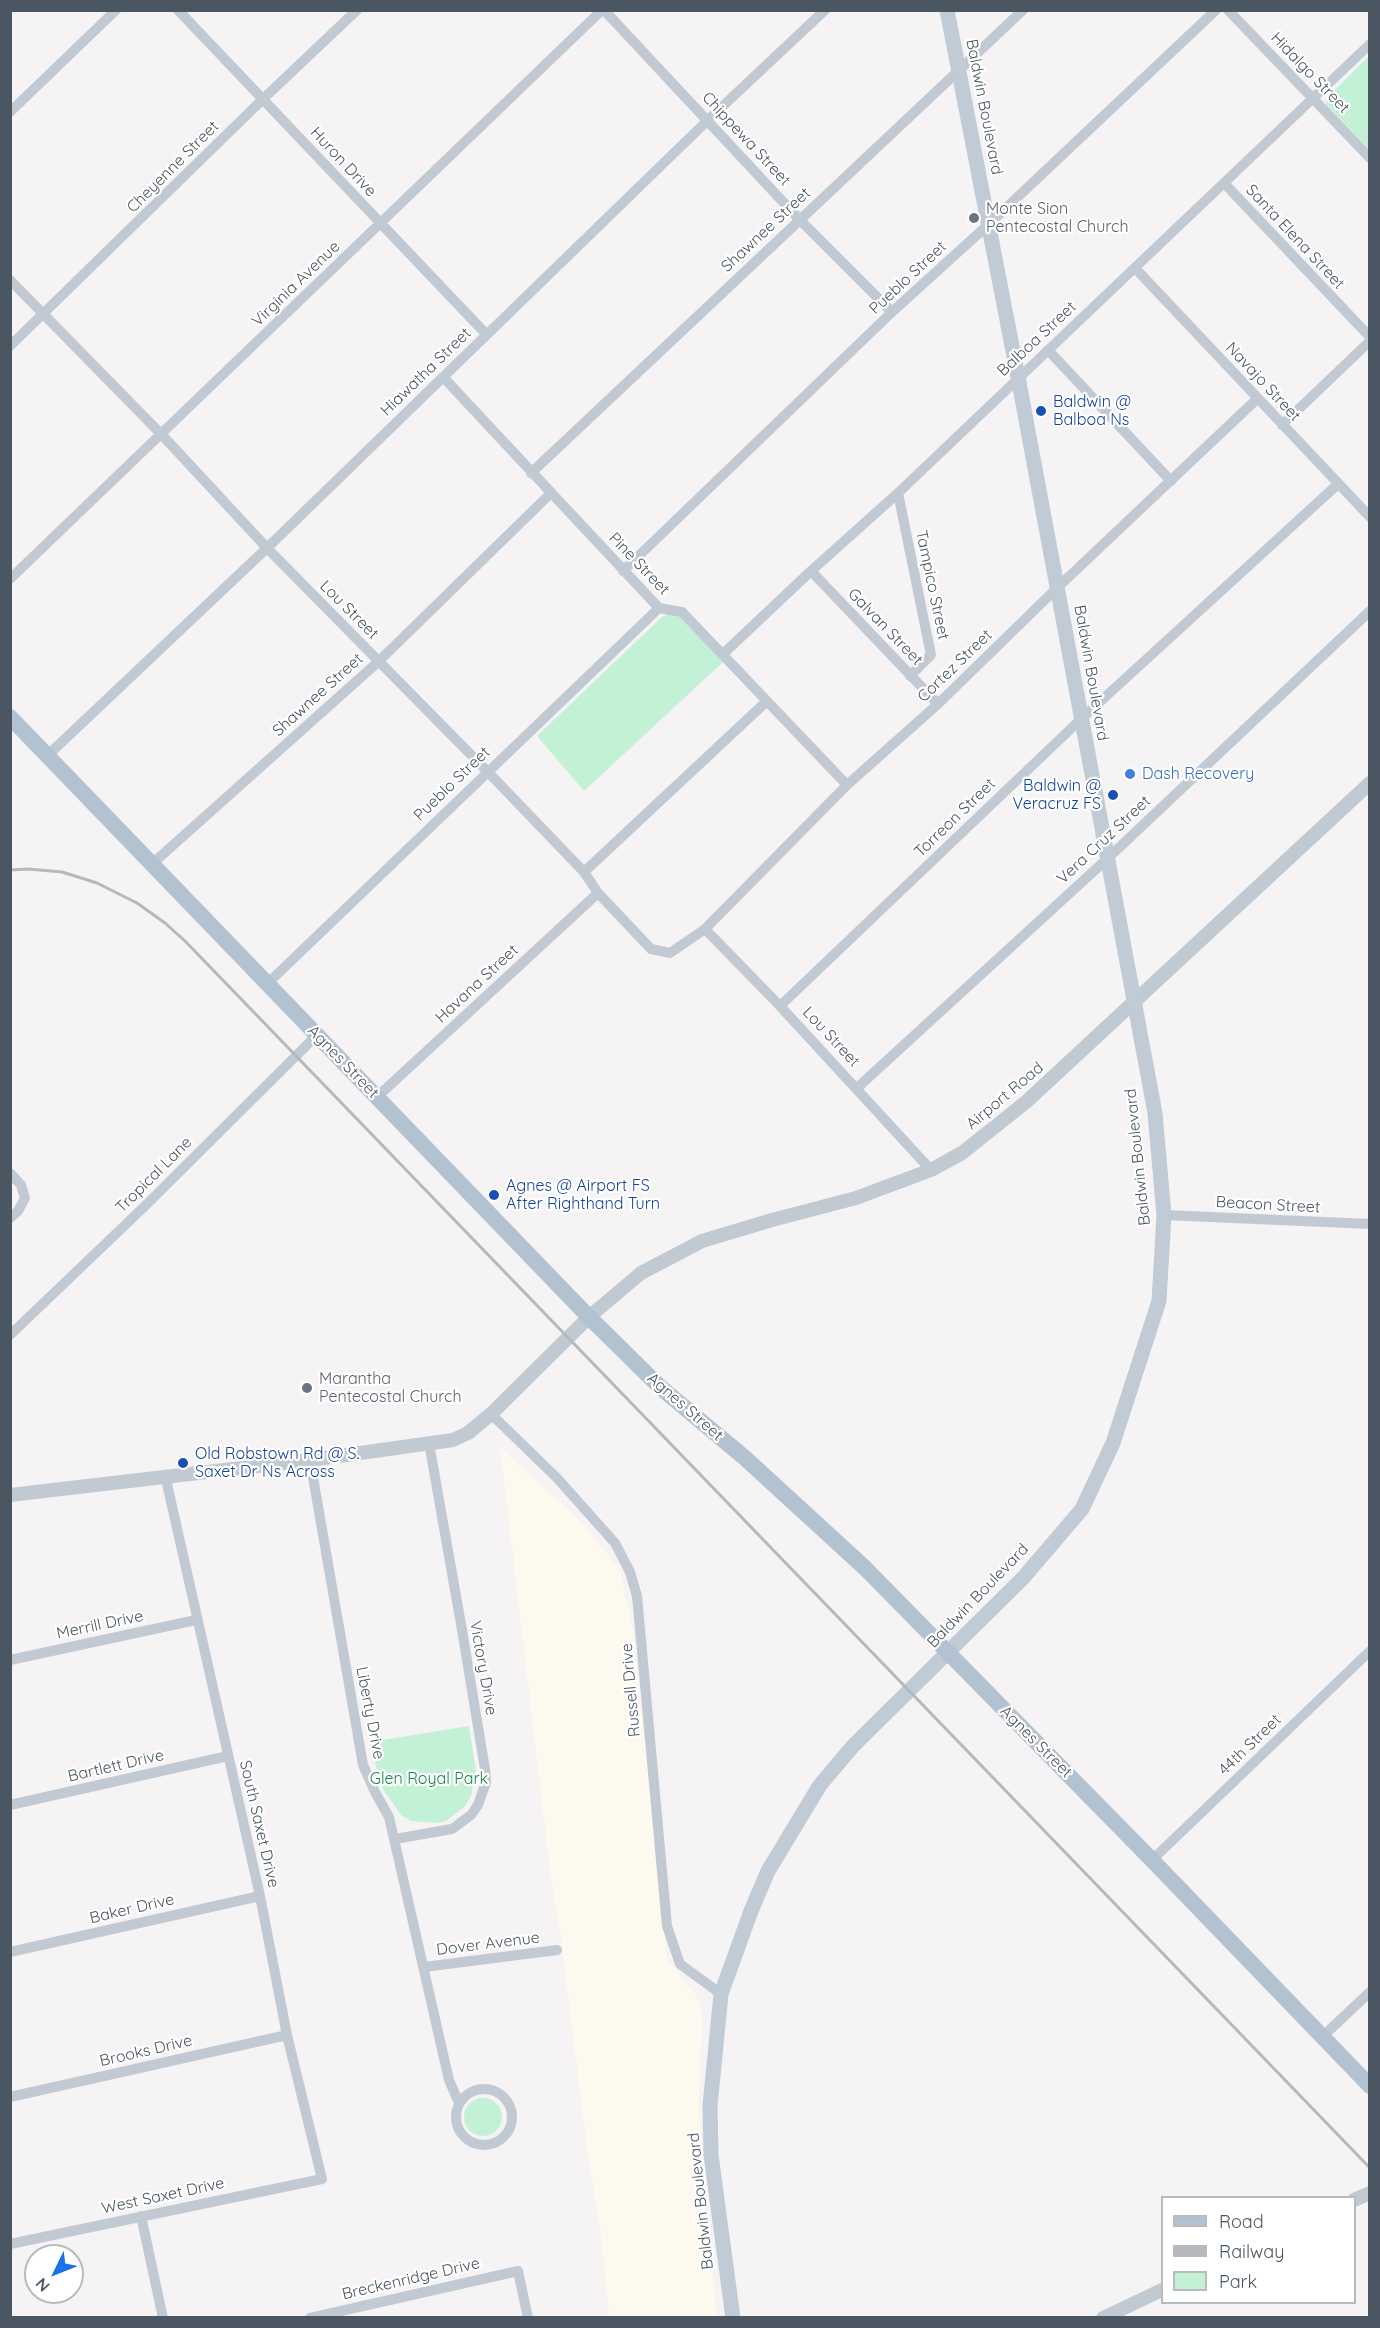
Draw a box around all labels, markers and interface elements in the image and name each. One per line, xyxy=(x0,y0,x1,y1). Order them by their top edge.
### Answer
street label: Hidalgo Street xyxy=(1267,28,1353,118)
street label: Baldwin Boulevard xyxy=(961,38,1007,176)
street label: Chippewa Street xyxy=(698,88,794,190)
street label: Cheyenne Street xyxy=(123,117,223,217)
street label: Huron Drive xyxy=(306,123,380,201)
street label: Santa Elena Street xyxy=(1242,181,1348,293)
street label: Shawnee Street xyxy=(717,184,815,276)
place label: Monte Sion Pentecostal Church xyxy=(986,199,1128,237)
marker: Monte Sion Pentecostal Church xyxy=(967,211,981,225)
street label: Virginia Avenue xyxy=(248,237,344,331)
street label: Pueblo Street xyxy=(865,237,951,319)
street label: Balboa Street xyxy=(994,298,1080,380)
street label: Hiawatha Street xyxy=(377,324,475,420)
street label: Navajo Street xyxy=(1221,338,1305,426)
place label: Baldwin @ Balboa Ns xyxy=(1053,392,1131,430)
marker: Baldwin @ Balboa Ns xyxy=(1034,404,1048,418)
street label: Tampico Street xyxy=(911,528,953,642)
street label: Pine Street xyxy=(605,529,673,599)
street label: Lou Street xyxy=(316,577,382,643)
street label: Galvan Street xyxy=(843,584,927,670)
street label: Baldwin Boulevard xyxy=(1070,604,1112,742)
street label: Cortez Street xyxy=(914,626,996,706)
street label: Shawnee Street xyxy=(269,649,367,741)
street label: Pueblo Street xyxy=(410,743,494,825)
place label: Dash Recovery xyxy=(1142,764,1254,784)
marker: Dash Recovery xyxy=(1123,767,1137,781)
street label: Torreon Street xyxy=(910,774,1000,862)
place label: Baldwin @ Veracruz FS xyxy=(1012,776,1101,814)
marker: Baldwin @ Veracruz FS xyxy=(1106,788,1120,802)
street label: Vera Cruz Street xyxy=(1053,792,1155,888)
street label: Havana Street xyxy=(432,941,522,1027)
street label: Lou Street xyxy=(798,1003,864,1071)
street label: Agnes Street xyxy=(303,1021,383,1103)
street label: Airport Road xyxy=(962,1058,1048,1134)
street label: Baldwin Boulevard xyxy=(1121,1088,1155,1226)
street label: Tropical Lane xyxy=(112,1133,196,1217)
place label: Agnes @ Airport FS After Righthand Turn xyxy=(506,1176,660,1214)
marker: Agnes @ Airport FS After Righthand Turn xyxy=(487,1188,501,1202)
street label: Beacon Street xyxy=(1215,1193,1321,1217)
place label: Marantha Pentecostal Church xyxy=(319,1369,461,1407)
street label: Agnes Street xyxy=(643,1369,727,1445)
marker: Marantha Pentecostal Church xyxy=(300,1381,314,1395)
place label: Old Robstown Rd @ S. Saxet Dr Ns Across xyxy=(195,1444,360,1482)
marker: Old Robstown Rd @ S. Saxet Dr Ns Across xyxy=(176,1456,190,1470)
street label: Baldwin Boulevard xyxy=(923,1540,1033,1652)
street label: Merrill Drive xyxy=(55,1606,145,1644)
street label: Victory Drive xyxy=(465,1619,501,1717)
street label: Russell Drive xyxy=(617,1642,645,1738)
street label: Liberty Drive xyxy=(352,1665,388,1761)
street label: Agnes Street xyxy=(996,1702,1076,1782)
street label: 44th Street xyxy=(1215,1710,1285,1780)
street label: Bartlett Drive xyxy=(66,1746,166,1786)
street label: South Saxet Drive xyxy=(235,1758,283,1890)
park label: Glen Royal Park xyxy=(370,1769,488,1789)
street label: Baker Drive xyxy=(88,1890,176,1928)
street label: Dover Avenue xyxy=(435,1928,541,1960)
street label: Brooks Drive xyxy=(98,2031,194,2071)
street label: Baldwin Boulevard xyxy=(684,2132,718,2270)
street label: West Saxet Drive xyxy=(100,2174,226,2218)
legend xyxy=(1161,2196,1356,2304)
text: Road xyxy=(1219,2210,1264,2233)
text: Railway xyxy=(1219,2240,1285,2263)
north arrow xyxy=(24,2244,84,2304)
street label: Breckenridge Drive xyxy=(340,2254,482,2304)
text: Park xyxy=(1219,2270,1257,2293)
text: N xyxy=(31,2274,54,2296)

